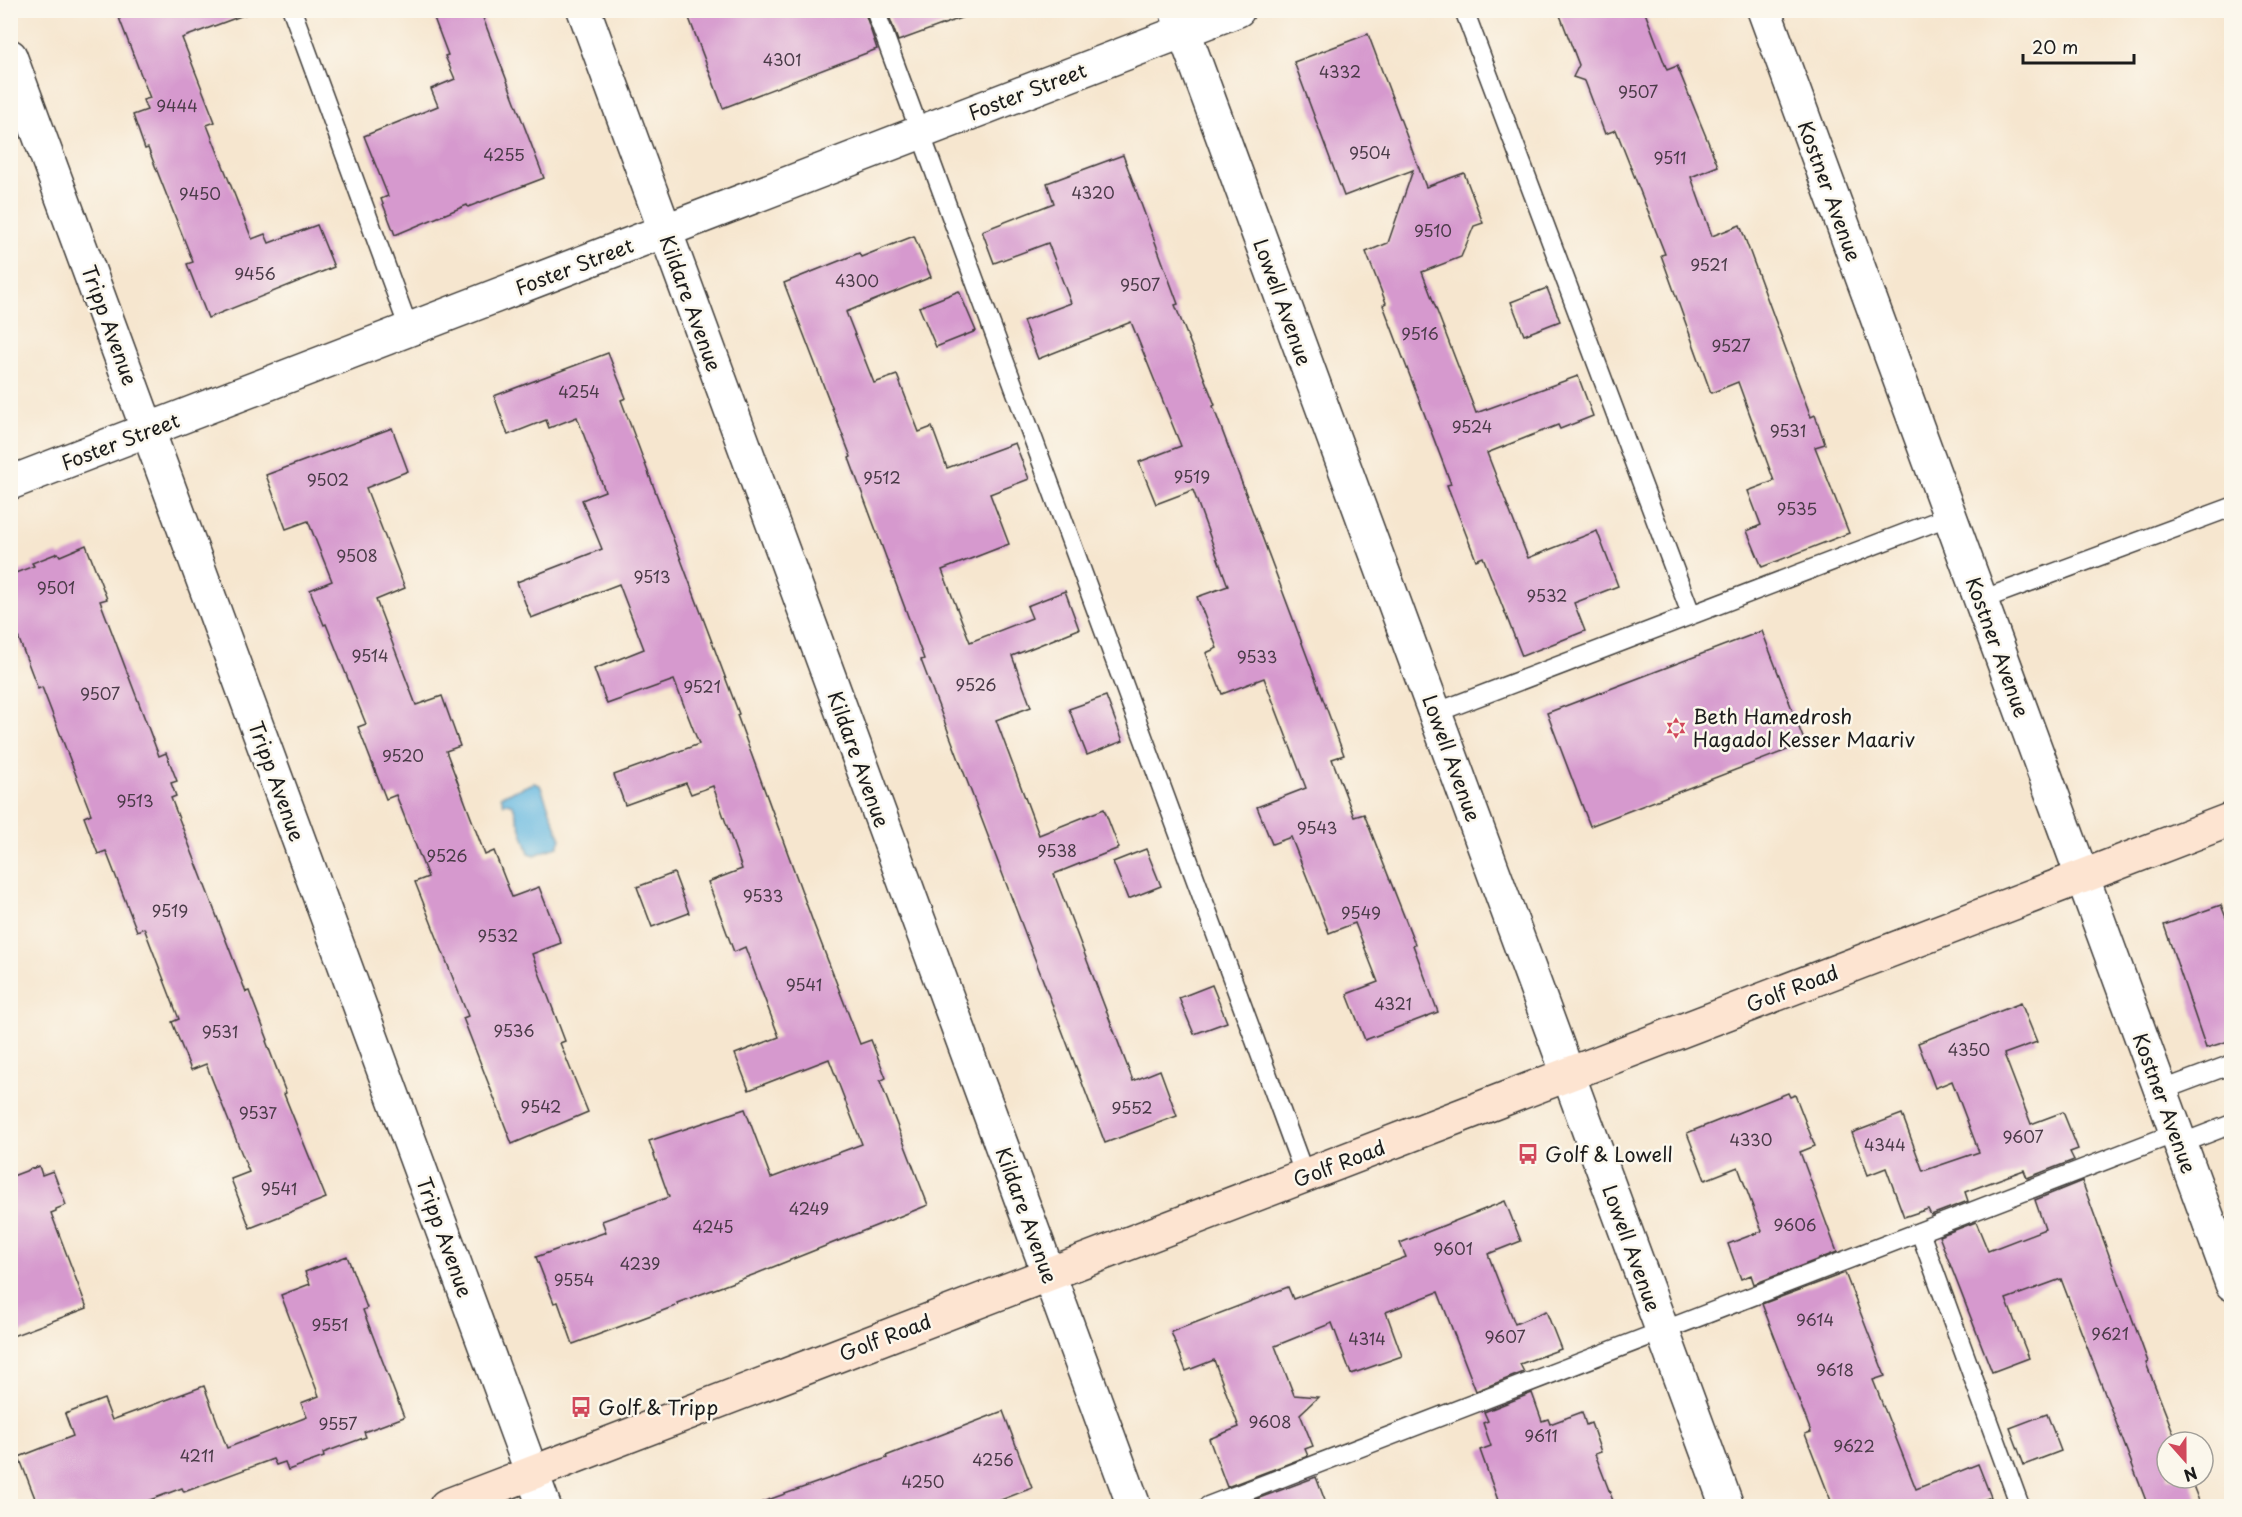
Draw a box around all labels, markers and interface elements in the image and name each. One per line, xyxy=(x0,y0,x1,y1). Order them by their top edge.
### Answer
scale bar xyxy=(2023,27,2134,65)
text: 20 m xyxy=(2032,33,2078,60)
house number: 4301 xyxy=(763,47,801,71)
street label: Foster Street xyxy=(963,55,1091,127)
house number: 4332 xyxy=(1319,59,1361,83)
house number: 9507 xyxy=(1618,79,1658,103)
house number: 9444 xyxy=(156,93,198,117)
street label: Kostner Avenue xyxy=(1791,117,1869,266)
house number: 9504 xyxy=(1349,140,1391,164)
house number: 4255 xyxy=(483,142,525,166)
house number: 9511 xyxy=(1654,145,1686,169)
house number: 4320 xyxy=(1071,180,1115,204)
house number: 9450 xyxy=(179,181,221,205)
house number: 9510 xyxy=(1414,218,1452,242)
street label: Foster Street xyxy=(510,230,638,302)
street label: Kildare Avenue xyxy=(652,231,730,376)
street label: Lowell Avenue xyxy=(1246,234,1320,370)
house number: 9521 xyxy=(1690,252,1728,276)
street label: Tripp Avenue xyxy=(74,261,146,389)
house number: 9456 xyxy=(234,261,276,285)
house number: 4300 xyxy=(835,268,879,292)
house number: 9507 xyxy=(1120,272,1160,296)
house number: 9516 xyxy=(1401,321,1439,345)
house number: 9527 xyxy=(1711,333,1751,357)
house number: 4254 xyxy=(558,379,600,403)
street label: Foster Street xyxy=(56,405,184,477)
house number: 9524 xyxy=(1452,414,1492,438)
house number: 9531 xyxy=(1770,418,1806,442)
house number: 9519 xyxy=(1174,464,1210,488)
house number: 9512 xyxy=(863,465,901,489)
house number: 9502 xyxy=(307,467,349,491)
house number: 9535 xyxy=(1777,496,1817,520)
house number: 9508 xyxy=(336,543,378,567)
house number: 9513 xyxy=(633,564,671,588)
street label: Kostner Avenue xyxy=(1959,573,2037,722)
house number: 9501 xyxy=(37,575,75,599)
house number: 9532 xyxy=(1527,583,1567,607)
house number: 9514 xyxy=(351,643,389,667)
house number: 9533 xyxy=(1237,644,1277,668)
house number: 9526 xyxy=(955,672,997,696)
house number: 9521 xyxy=(683,674,721,698)
house number: 9507 xyxy=(80,681,120,705)
street label: Kildare Avenue xyxy=(820,687,898,832)
street label: Lowell Avenue xyxy=(1415,690,1489,826)
place label: Beth Hamedrosh Hagadol Kesser Maariv xyxy=(1693,701,1916,754)
synagogue icon: Beth Hamedrosh Hagadol Kesser Maariv xyxy=(1664,716,1688,740)
street label: Tripp Avenue xyxy=(241,717,313,845)
house number: 9520 xyxy=(382,743,424,767)
house number: 9513 xyxy=(116,788,154,812)
house number: 9543 xyxy=(1297,815,1337,839)
house number: 9538 xyxy=(1037,838,1077,862)
house number: 9526 xyxy=(426,843,468,867)
house number: 9533 xyxy=(743,883,783,907)
house number: 9519 xyxy=(152,898,188,922)
house number: 9549 xyxy=(1341,900,1381,924)
house number: 9532 xyxy=(478,923,518,947)
street label: Golf Road xyxy=(1742,957,1842,1019)
house number: 9541 xyxy=(786,972,822,996)
house number: 4321 xyxy=(1374,991,1412,1015)
house number: 9536 xyxy=(493,1018,535,1042)
house number: 9531 xyxy=(202,1019,238,1043)
street label: Kostner Avenue xyxy=(2126,1029,2204,1178)
house number: 4350 xyxy=(1948,1037,1990,1061)
house number: 9542 xyxy=(521,1094,561,1118)
house number: 9552 xyxy=(1111,1095,1153,1119)
house number: 9537 xyxy=(239,1100,278,1124)
house number: 9607 xyxy=(2002,1124,2044,1148)
house number: 4330 xyxy=(1730,1127,1772,1151)
street label: Golf Road xyxy=(1289,1132,1389,1194)
house number: 4344 xyxy=(1864,1132,1906,1156)
place label: Golf & Lowell xyxy=(1545,1139,1673,1169)
bus stop icon: Golf & Lowell xyxy=(1516,1142,1540,1166)
street label: Kildare Avenue xyxy=(988,1143,1066,1288)
street label: Tripp Avenue xyxy=(409,1173,481,1301)
house number: 9541 xyxy=(261,1176,297,1200)
street label: Lowell Avenue xyxy=(1595,1180,1669,1316)
house number: 4249 xyxy=(789,1196,829,1220)
house number: 9606 xyxy=(1774,1212,1816,1236)
house number: 4245 xyxy=(692,1214,734,1238)
house number: 9601 xyxy=(1433,1236,1473,1260)
house number: 4239 xyxy=(620,1251,660,1275)
house number: 9554 xyxy=(554,1267,594,1291)
street label: Golf Road xyxy=(835,1306,935,1368)
house number: 9614 xyxy=(1796,1307,1834,1331)
house number: 9551 xyxy=(312,1312,348,1336)
house number: 9621 xyxy=(2091,1321,2129,1345)
house number: 9607 xyxy=(1484,1324,1526,1348)
house number: 4314 xyxy=(1348,1326,1386,1350)
house number: 9618 xyxy=(1816,1357,1854,1381)
place label: Golf & Tripp xyxy=(598,1392,718,1422)
bus stop icon: Golf & Tripp xyxy=(569,1395,593,1419)
house number: 9608 xyxy=(1249,1409,1291,1433)
house number: 9557 xyxy=(319,1411,357,1435)
house number: 9611 xyxy=(1524,1423,1558,1447)
north arrow xyxy=(2155,1430,2215,1490)
house number: 9622 xyxy=(1833,1433,1875,1457)
house number: 4211 xyxy=(180,1443,214,1467)
house number: 4256 xyxy=(972,1447,1014,1471)
text: N xyxy=(2181,1461,2201,1488)
house number: 4250 xyxy=(902,1469,944,1493)

